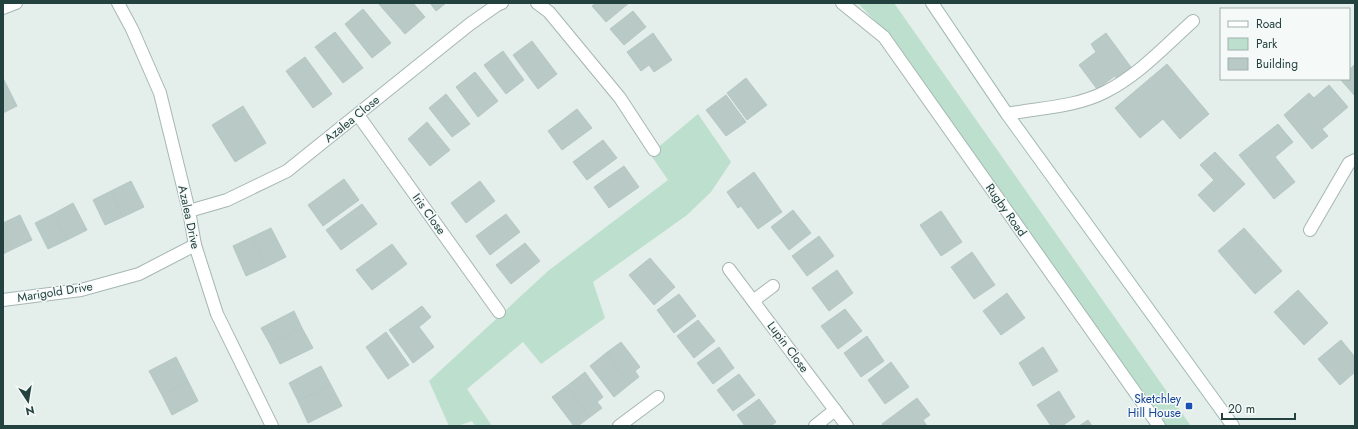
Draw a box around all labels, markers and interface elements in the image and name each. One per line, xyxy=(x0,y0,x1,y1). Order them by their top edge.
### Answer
legend xyxy=(1220,8,1350,80)
text: Road xyxy=(1256,15,1282,33)
text: Park xyxy=(1256,35,1278,53)
text: Building xyxy=(1256,55,1298,73)
street label: Azalea Close xyxy=(320,91,384,147)
street label: Rugby Road xyxy=(981,180,1031,240)
street label: Azalea Drive xyxy=(173,183,205,251)
street label: Iris Close xyxy=(408,190,450,238)
street label: Marigold Drive xyxy=(16,277,94,307)
street label: Lupin Close xyxy=(763,318,813,376)
north arrow xyxy=(8,381,48,421)
place label: Sketchley Hill House xyxy=(1128,390,1182,422)
scale bar xyxy=(1222,395,1295,421)
text: 20 m xyxy=(1228,400,1255,418)
marker: Sketchley Hill House xyxy=(1184,401,1194,411)
text: N xyxy=(24,402,36,420)

